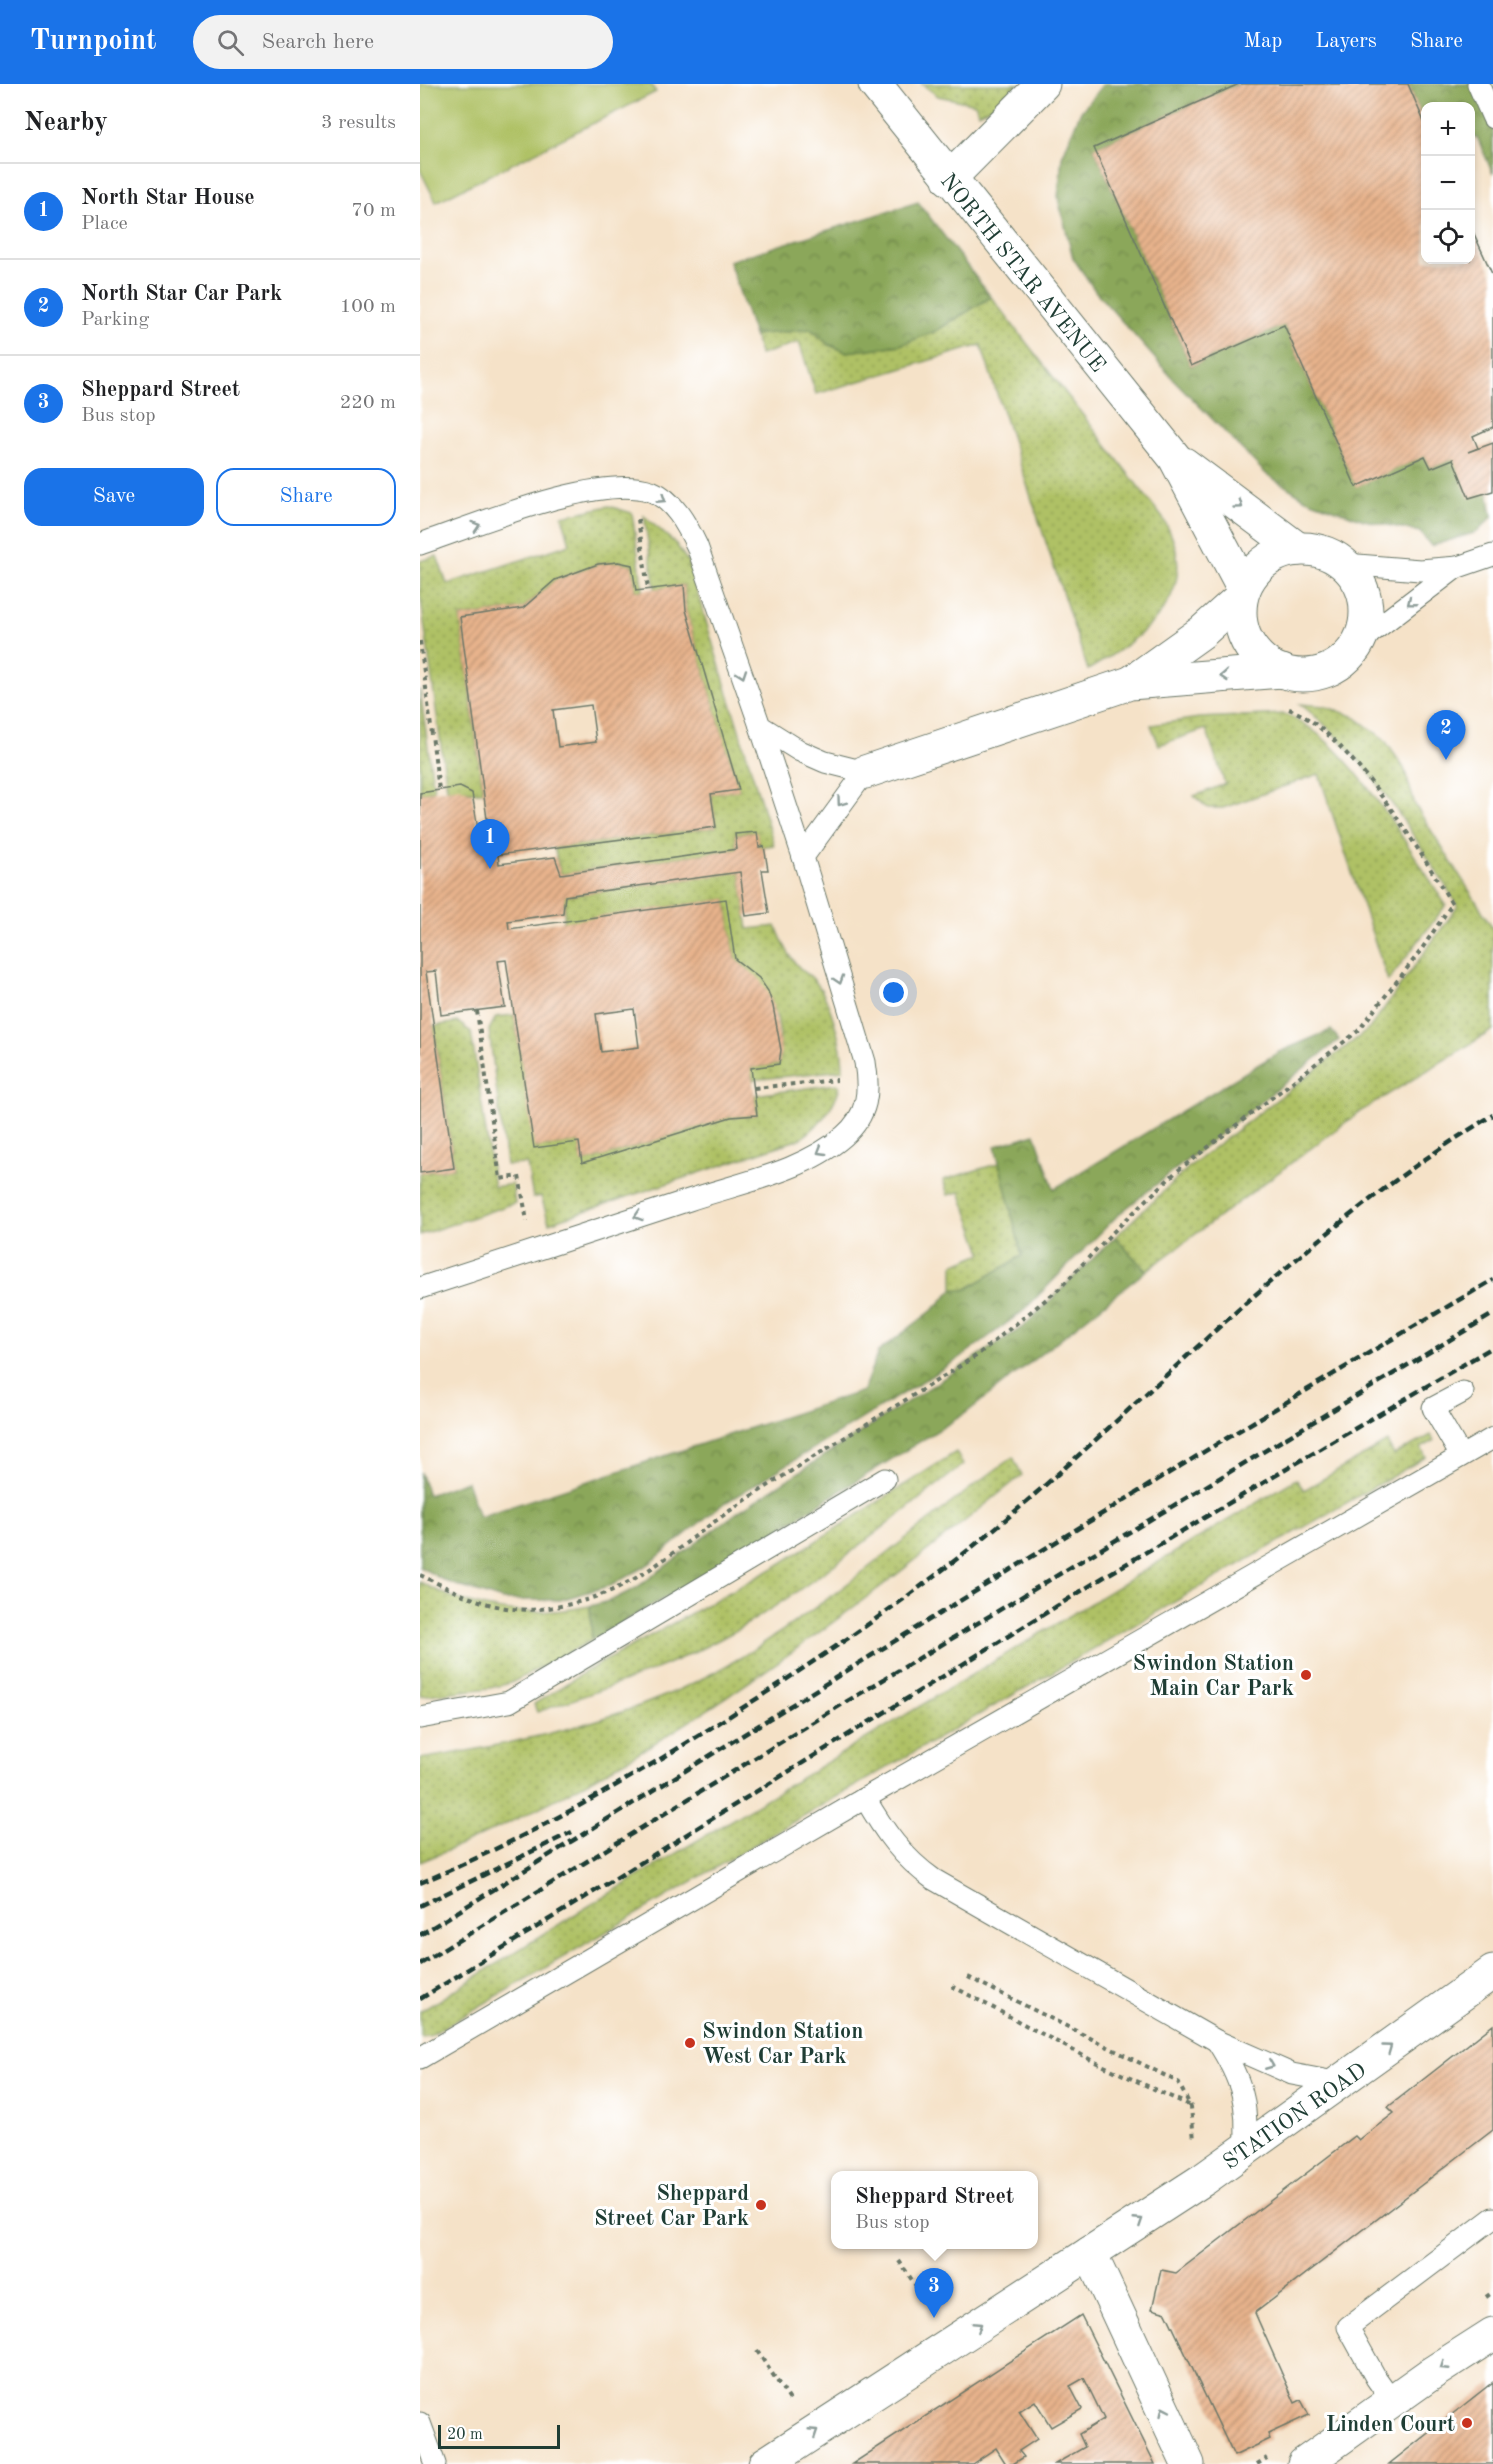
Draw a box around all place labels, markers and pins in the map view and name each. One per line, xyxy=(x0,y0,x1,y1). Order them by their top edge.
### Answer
pin: 2 xyxy=(1426,710,1466,760)
pin: 1 xyxy=(470,820,510,869)
place label: Swindon Station Main Car Park xyxy=(1133,1653,1294,1700)
marker: Swindon Station Main Car Park xyxy=(1299,1668,1313,1682)
place label: Swindon Station West Car Park xyxy=(702,2021,863,2068)
marker: Swindon Station West Car Park xyxy=(683,2036,697,2050)
place label: Sheppard Street Car Park xyxy=(594,2183,749,2230)
marker: Sheppard Street Car Park xyxy=(754,2198,768,2212)
pin: 3 xyxy=(914,2268,954,2318)
place label: Linden Court xyxy=(1326,2414,1455,2436)
marker: Linden Court xyxy=(1460,2416,1474,2430)

